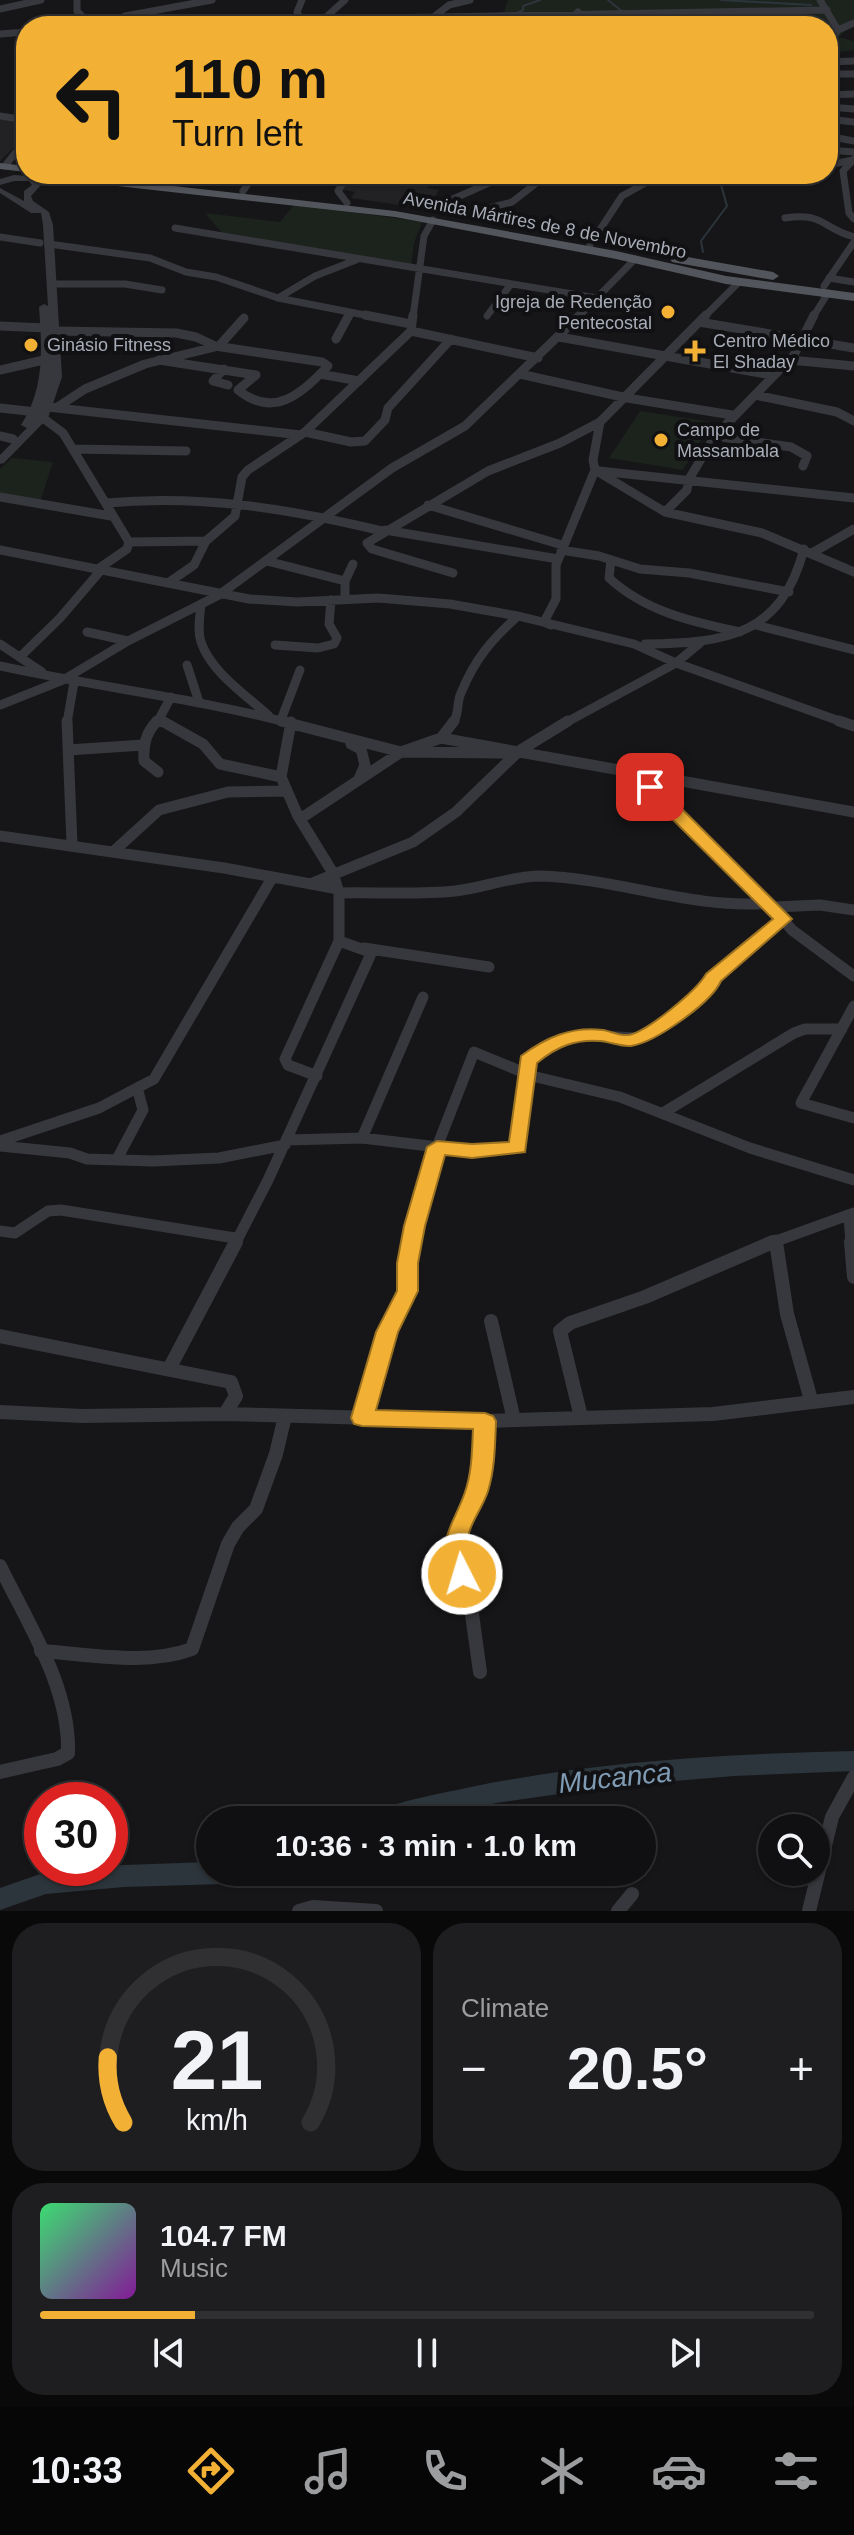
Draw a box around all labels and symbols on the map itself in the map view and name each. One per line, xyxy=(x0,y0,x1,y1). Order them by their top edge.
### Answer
street label: Avenida Mártires de 8 de Novembro xyxy=(402,188,688,262)
place label: Igreja de Redenção Pentecostal xyxy=(495,292,652,333)
marker: Igreja de Redenção Pentecostal xyxy=(659,303,677,321)
place label: Centro Médico El Shaday xyxy=(713,331,830,372)
place label: Ginásio Fitness xyxy=(47,335,171,355)
marker: Ginásio Fitness xyxy=(22,336,40,354)
marker: Centro Médico El Shaday xyxy=(684,340,706,362)
place label: Campo de Massambala xyxy=(677,420,780,461)
marker: Campo de Massambala xyxy=(652,431,670,449)
pin xyxy=(616,753,684,821)
position arrow xyxy=(420,1532,504,1616)
water label: Mucanca xyxy=(557,1756,673,1799)
speed limit sign: 30 xyxy=(24,1782,128,1886)

